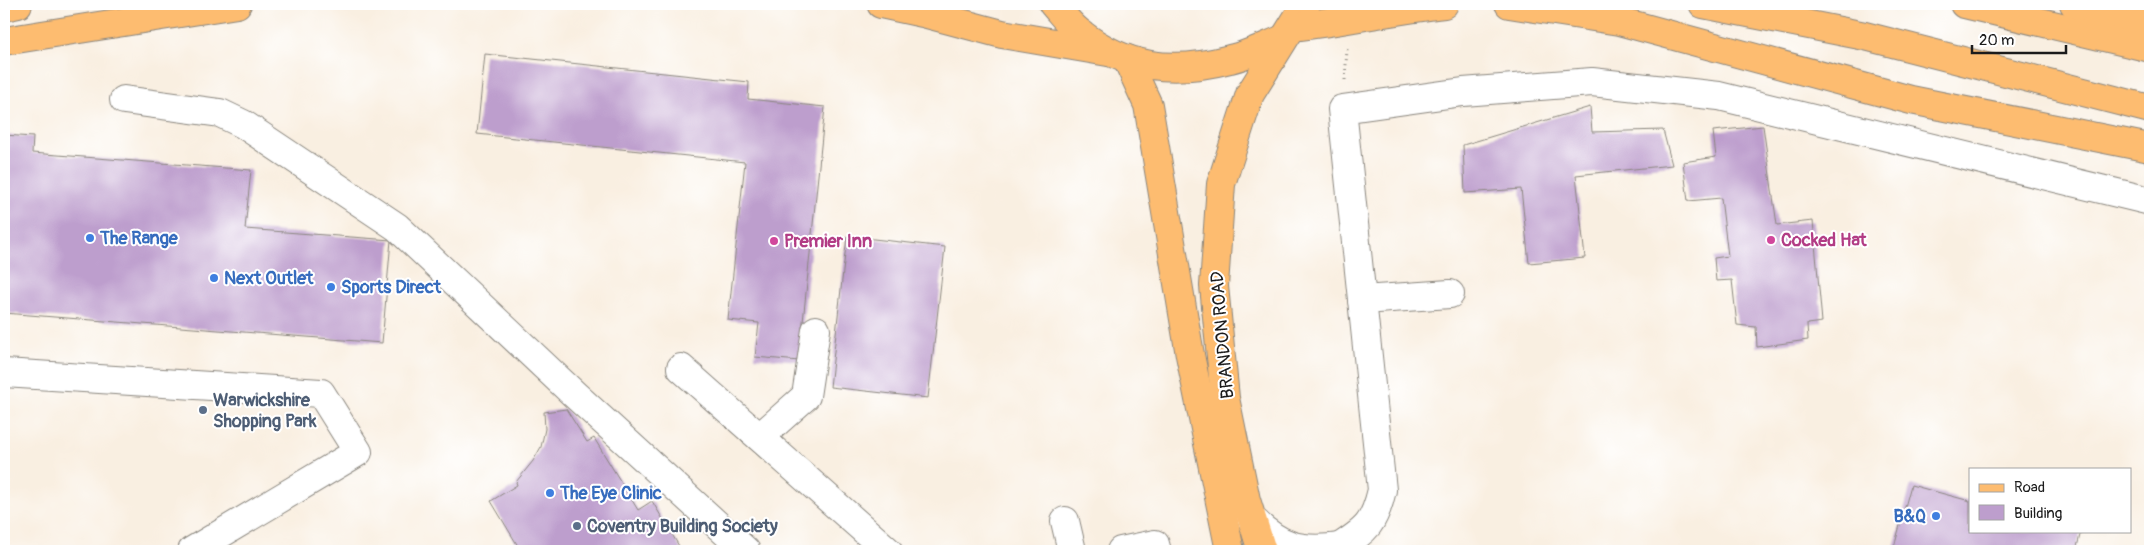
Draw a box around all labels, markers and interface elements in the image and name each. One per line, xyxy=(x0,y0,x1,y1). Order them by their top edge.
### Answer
scale bar xyxy=(1972,22,2065,54)
text: 20 m xyxy=(1979,31,2014,50)
place label: The Range xyxy=(99,227,179,250)
place label: Cocked Hat xyxy=(1781,229,1867,252)
place label: Premier Inn xyxy=(784,230,872,253)
marker: The Range xyxy=(84,232,96,244)
marker: Cocked Hat xyxy=(1765,234,1777,246)
marker: Premier Inn xyxy=(768,235,780,247)
place label: Next Outlet xyxy=(224,267,314,290)
street label: BRANDON ROAD xyxy=(1205,270,1240,400)
marker: Next Outlet xyxy=(208,272,220,284)
place label: Sports Direct xyxy=(341,276,442,299)
marker: Sports Direct xyxy=(325,281,337,293)
place label: Warwickshire Shopping Park xyxy=(213,389,317,433)
marker: Warwickshire Shopping Park xyxy=(197,404,209,416)
legend xyxy=(1969,468,2132,532)
text: Road xyxy=(2014,478,2045,497)
place label: The Eye Clinic xyxy=(559,482,662,505)
marker: The Eye Clinic xyxy=(544,487,556,499)
text: Building xyxy=(2014,504,2062,523)
place label: B&Q xyxy=(1894,505,1926,528)
marker: B&Q xyxy=(1930,510,1942,522)
place label: Coventry Building Society xyxy=(587,515,778,538)
marker: Coventry Building Society xyxy=(571,520,583,532)

